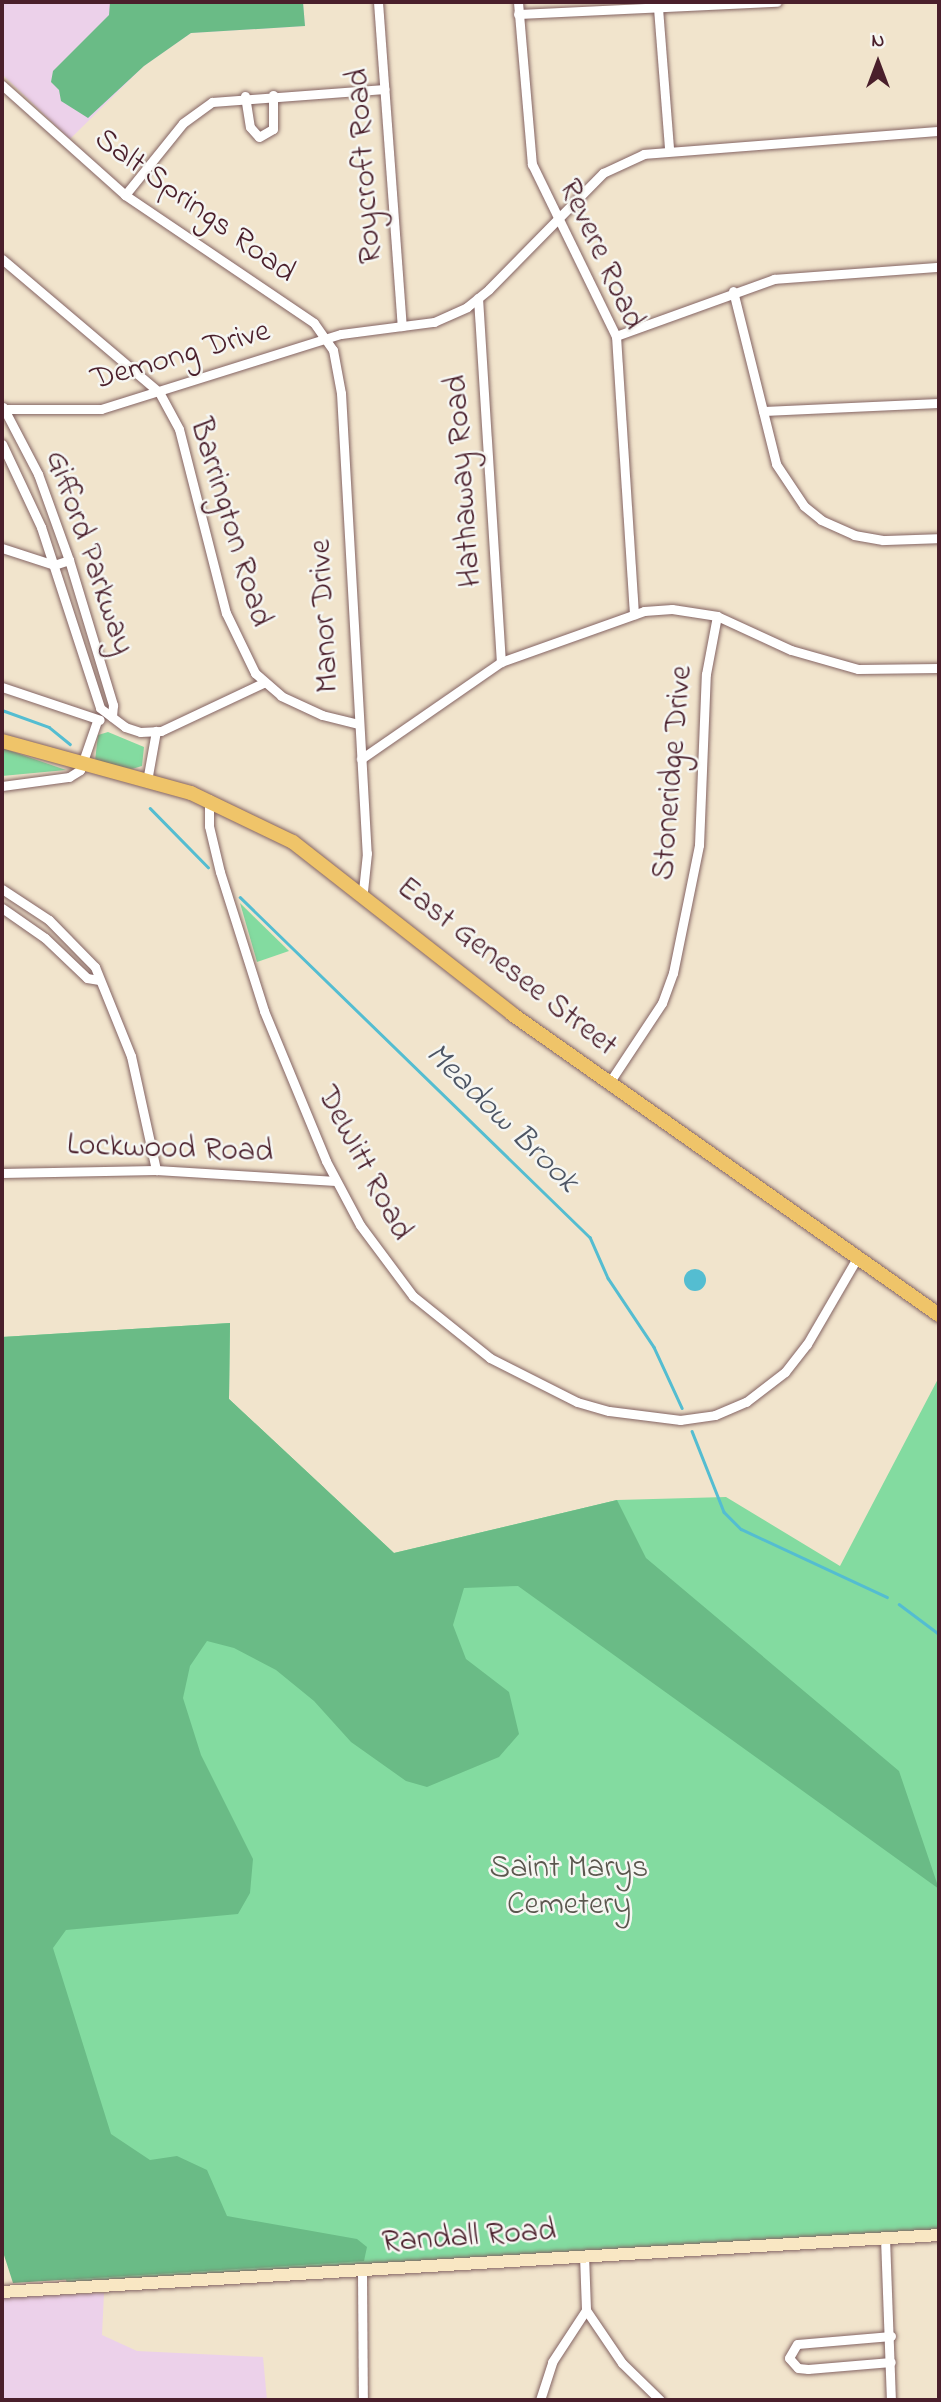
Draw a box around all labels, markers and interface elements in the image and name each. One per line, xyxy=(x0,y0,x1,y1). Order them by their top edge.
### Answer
north arrow xyxy=(843,28,913,98)
text: N xyxy=(872,28,884,55)
street label: Roycroft Road xyxy=(340,67,392,265)
street label: Salt Springs Road xyxy=(86,121,302,293)
street label: Revere Road xyxy=(548,174,652,336)
street label: Demong Drive xyxy=(87,313,275,401)
street label: Hathaway Road xyxy=(438,374,492,588)
street label: Barrington Road xyxy=(179,414,279,632)
street label: Gifford Parkway xyxy=(35,446,141,660)
street label: Manor Drive xyxy=(303,538,349,694)
street label: Stoneridge Drive xyxy=(645,664,703,882)
street label: East Genesee Street xyxy=(388,870,624,1066)
water label: Meadow Brook xyxy=(416,1036,586,1202)
street label: DeWitt Road xyxy=(306,1080,420,1248)
street label: Lockwood Road xyxy=(66,1127,274,1173)
park label: Saint Marys Cemetery xyxy=(490,1851,648,1926)
street label: Randall Road xyxy=(381,2213,557,2263)

